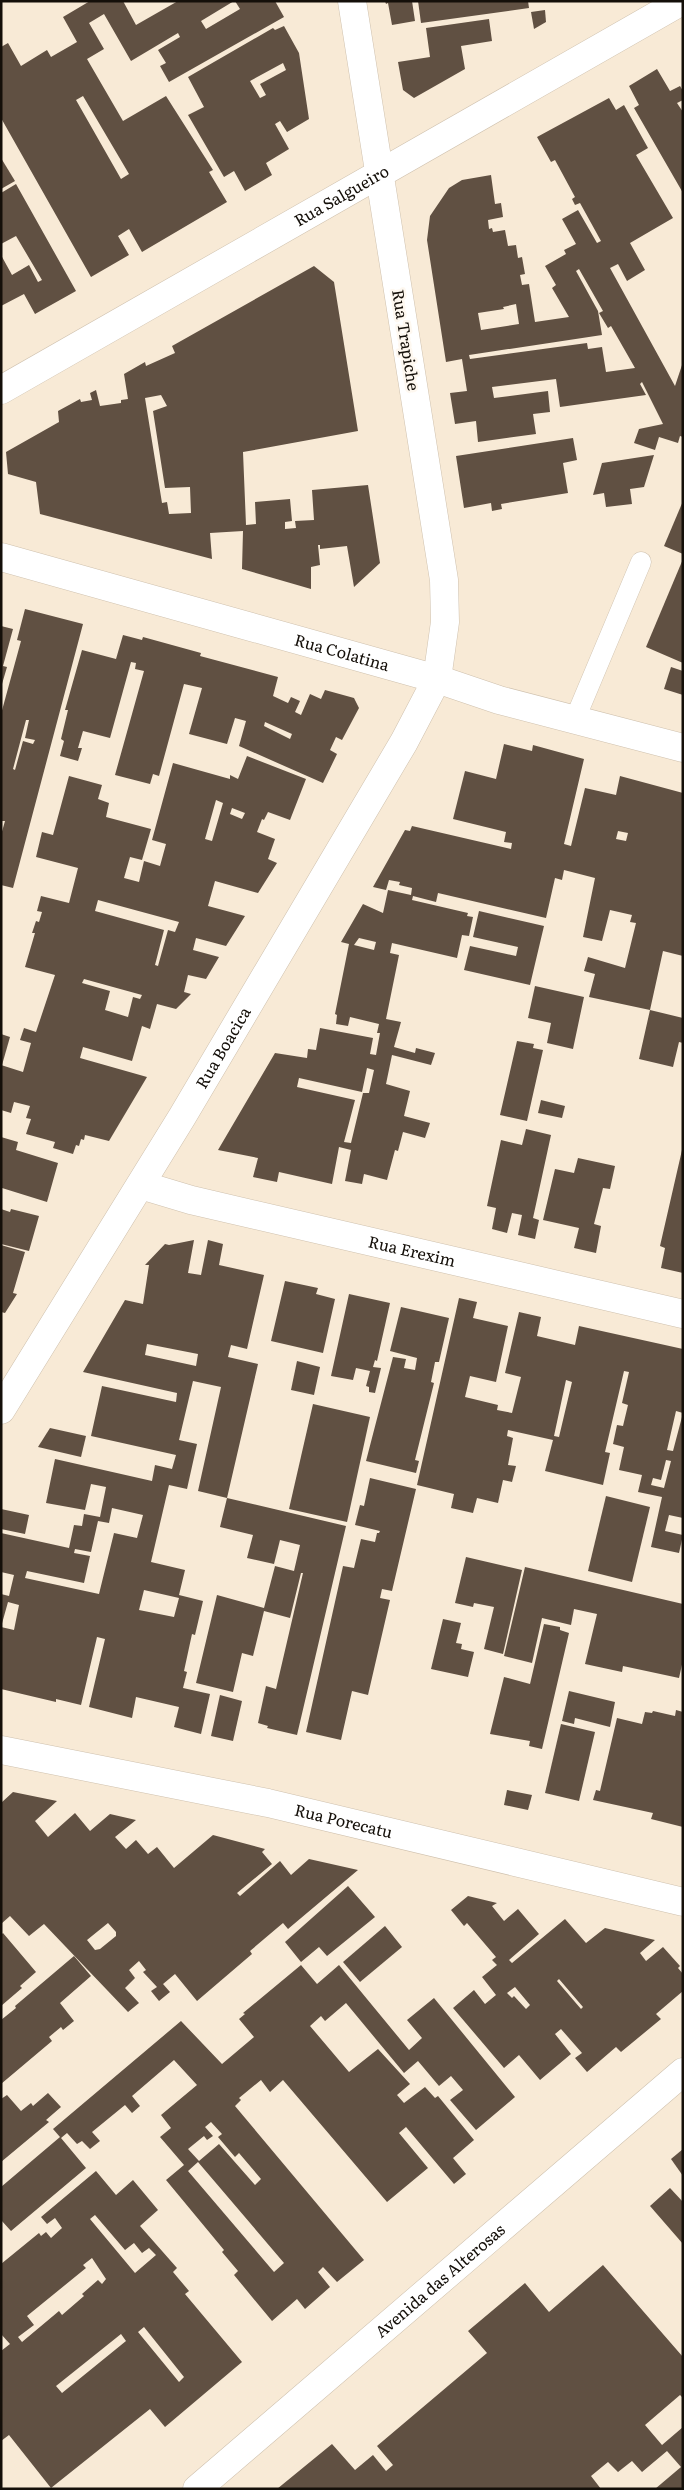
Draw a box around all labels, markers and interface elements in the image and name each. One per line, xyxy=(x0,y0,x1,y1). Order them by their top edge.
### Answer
street label: Rua Salgueiro xyxy=(289,158,393,231)
street label: Rua Trapiche xyxy=(387,288,427,392)
street label: Rua Colatina xyxy=(292,627,393,676)
street label: Rua Boacica xyxy=(189,1001,256,1093)
street label: Rua Erexim xyxy=(366,1229,459,1272)
street label: Rua Porecatu xyxy=(292,1797,395,1843)
street label: Avenida das Alterosas xyxy=(369,2217,510,2343)

